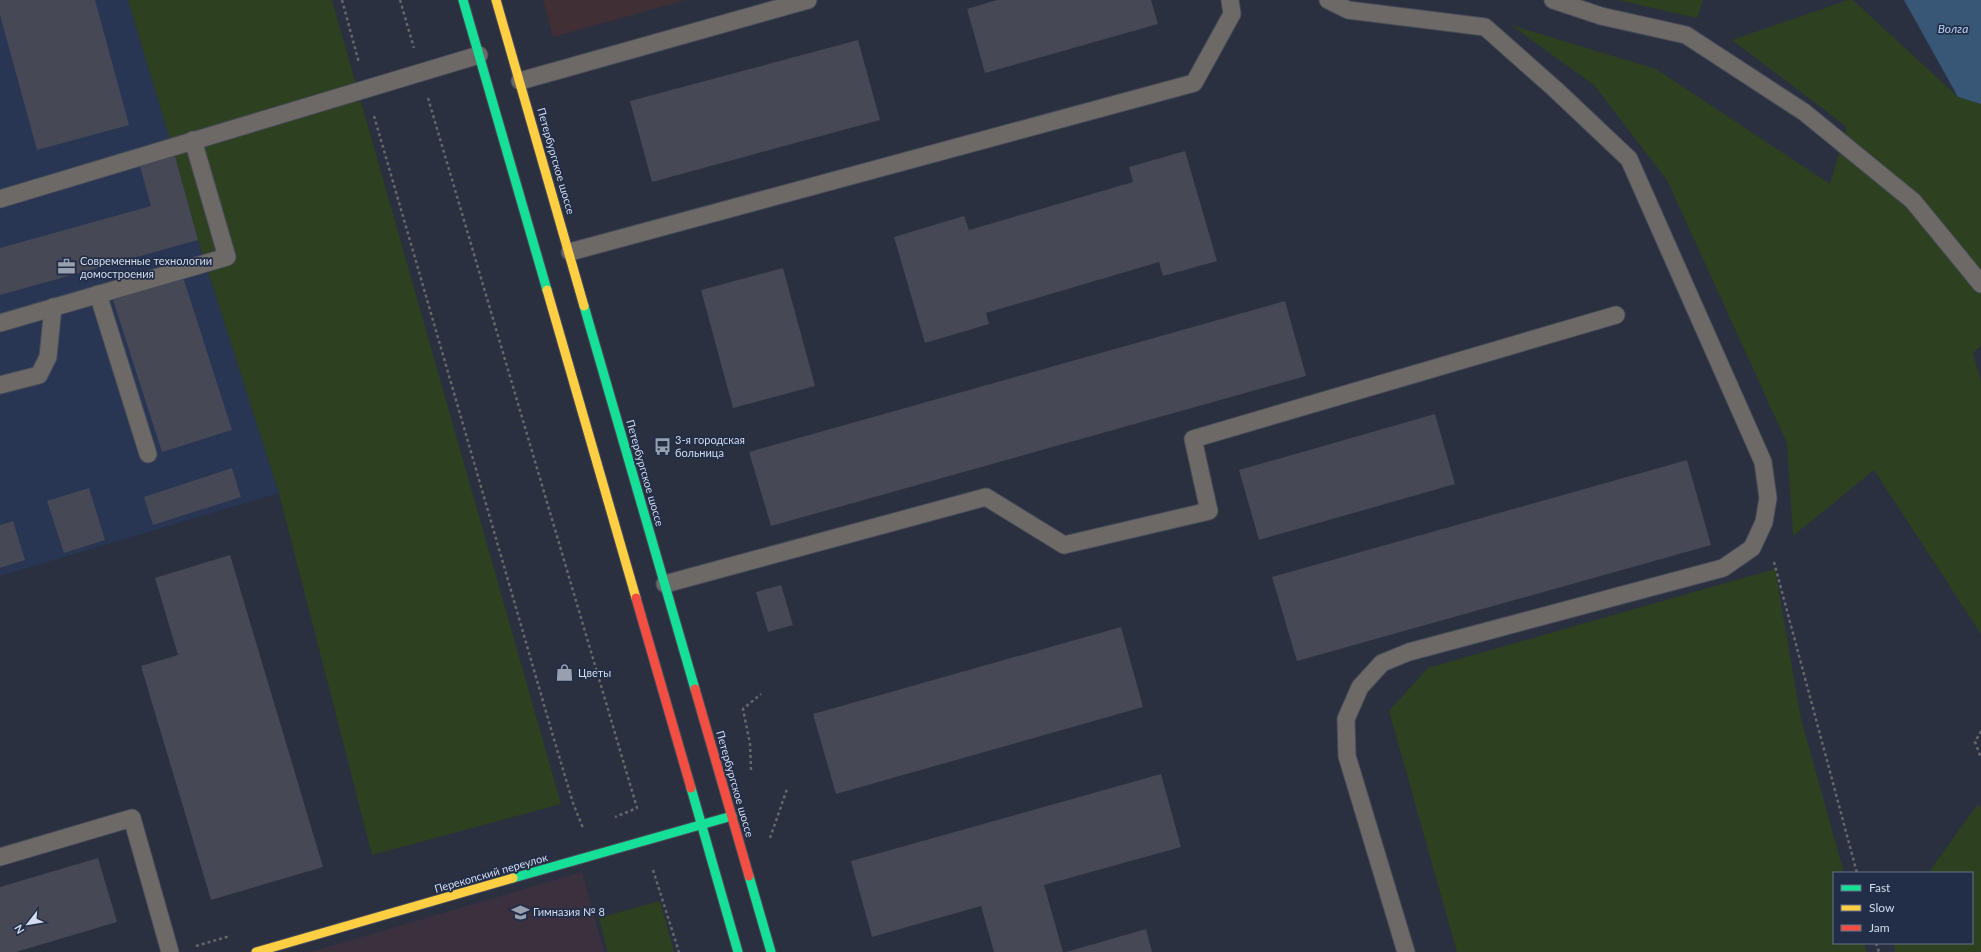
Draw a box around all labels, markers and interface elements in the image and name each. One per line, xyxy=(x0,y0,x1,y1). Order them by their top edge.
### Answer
water label: Волга xyxy=(1938,21,1968,36)
street label: Петербургское шоссе xyxy=(535,106,578,216)
place label: Современные технологии домостроения xyxy=(80,254,212,280)
office icon: Современные технологии домостроения xyxy=(57,257,77,277)
street label: Петербургское шоссе xyxy=(624,418,667,528)
place label: 3-я городская больница xyxy=(675,433,745,459)
bus stop icon: 3-я городская больница xyxy=(652,436,672,456)
shop icon: Цветы xyxy=(555,663,575,683)
place label: Цветы xyxy=(578,666,611,679)
street label: Петербургское шоссе xyxy=(714,729,757,839)
street label: Перекопский переулок xyxy=(433,850,549,895)
legend xyxy=(1833,872,1973,944)
text: Fast xyxy=(1869,880,1891,895)
text: Slow xyxy=(1869,900,1895,915)
school or university icon: Гимназия № 8 xyxy=(510,902,530,922)
north arrow xyxy=(8,904,48,944)
place label: Гимназия № 8 xyxy=(533,905,605,918)
text: Jam xyxy=(1869,920,1890,935)
text: N xyxy=(11,922,27,936)

